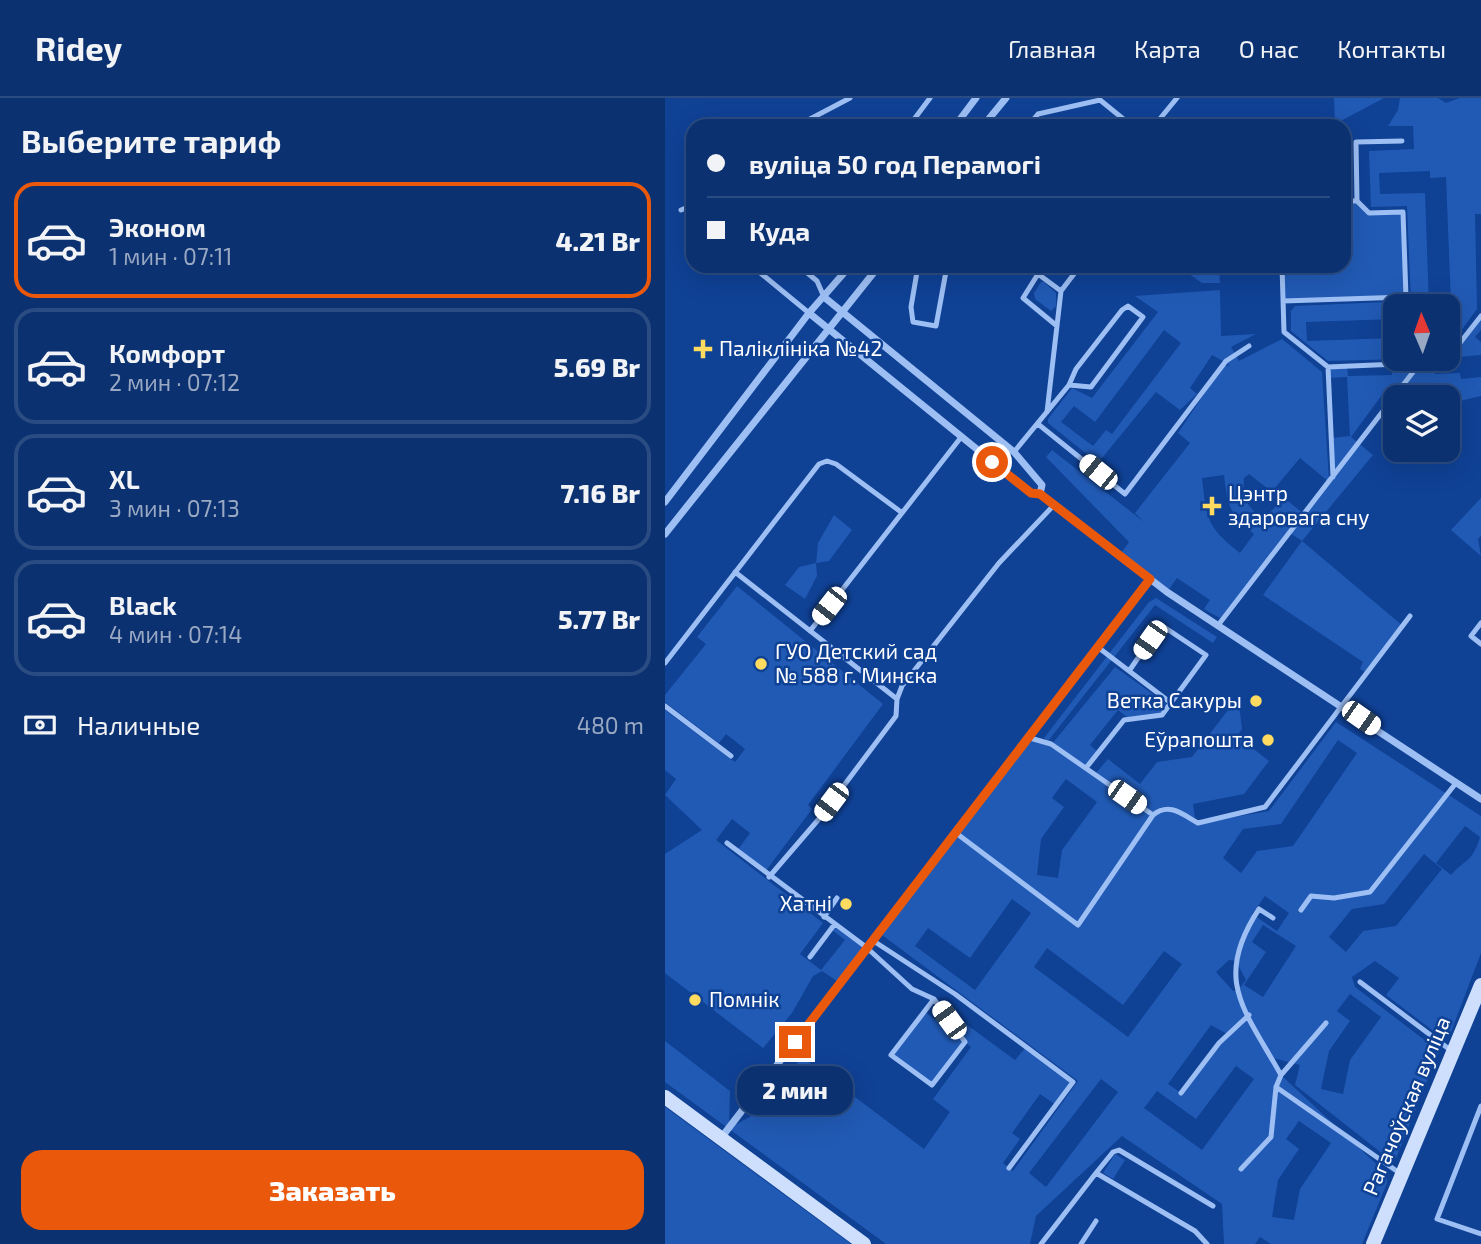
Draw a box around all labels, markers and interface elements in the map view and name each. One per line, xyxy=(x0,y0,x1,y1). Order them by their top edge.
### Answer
text: Ridey xyxy=(35,28,122,68)
text: Главная xyxy=(1008,34,1096,63)
text: Карта xyxy=(1134,34,1201,63)
text: О нас xyxy=(1239,34,1299,63)
text: Контакты xyxy=(1337,34,1446,63)
text: Выберите тариф xyxy=(21,121,281,159)
text: вуліца 50 год Перамогі xyxy=(749,148,1041,179)
icon: car xyxy=(25,209,88,272)
text: Эконом xyxy=(109,211,206,242)
text: Куда xyxy=(749,215,810,246)
text: 4.21 Br xyxy=(556,225,640,256)
text: 1 мин · 07:11 xyxy=(109,242,232,270)
north arrow xyxy=(1383,294,1459,371)
map controls xyxy=(1383,294,1460,462)
icon: car xyxy=(25,335,88,398)
place label: Паліклініка №42 xyxy=(719,335,882,360)
text: Комфорт xyxy=(109,337,225,368)
marker: Паліклініка №42 xyxy=(693,339,713,359)
text: 5.69 Br xyxy=(554,351,640,382)
text: 2 мин · 07:12 xyxy=(109,368,240,396)
button: layers xyxy=(1383,385,1460,462)
route start xyxy=(976,446,1008,478)
car xyxy=(1076,451,1121,493)
icon: car xyxy=(25,461,88,524)
text: XL xyxy=(109,463,140,494)
text: 7.16 Br xyxy=(560,477,640,508)
place label: Цэнтр здаровага сну xyxy=(1228,480,1369,530)
text: 3 мин · 07:13 xyxy=(109,494,240,522)
marker: Цэнтр здаровага сну xyxy=(1202,496,1222,516)
car xyxy=(808,583,851,629)
icon: car xyxy=(25,587,88,650)
text: Black xyxy=(109,589,177,620)
text: 5.77 Br xyxy=(558,603,640,634)
car xyxy=(1130,617,1171,663)
text: 4 мин · 07:14 xyxy=(109,620,242,648)
place label: ГУО Детский сад № 588 г. Минска xyxy=(775,638,937,687)
marker: ГУО Детский сад № 588 г. Минска xyxy=(753,656,769,672)
place label: Ветка Сакуры xyxy=(1107,687,1242,713)
marker: Ветка Сакуры xyxy=(1248,693,1264,709)
car xyxy=(1338,697,1385,739)
icon: cash xyxy=(21,706,59,744)
text: Наличные xyxy=(77,709,200,740)
text: 480 m xyxy=(577,711,644,739)
place label: Еўрапошта xyxy=(1144,726,1254,752)
marker: Еўрапошта xyxy=(1260,732,1276,748)
car xyxy=(1104,776,1151,818)
car xyxy=(810,779,853,825)
place label: Хатні xyxy=(780,890,832,915)
marker: Хатні xyxy=(838,896,854,912)
place label: Помнік xyxy=(709,986,780,1011)
marker: Помнік xyxy=(687,992,703,1008)
car xyxy=(929,997,970,1043)
street label: Рагачоўская вуліца xyxy=(1357,1012,1456,1199)
route end xyxy=(779,1026,811,1058)
callout: 2 мин xyxy=(737,1066,853,1116)
text: 2 мин xyxy=(762,1076,828,1104)
button: Заказать xyxy=(21,1150,644,1230)

